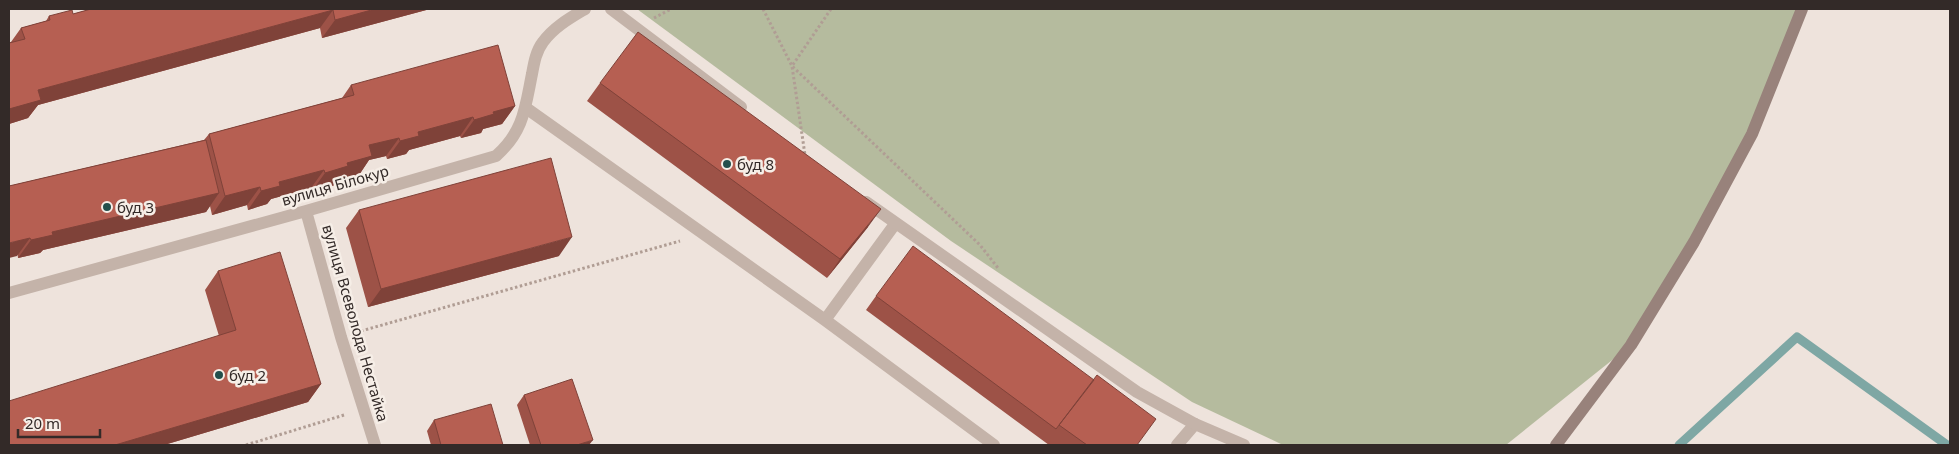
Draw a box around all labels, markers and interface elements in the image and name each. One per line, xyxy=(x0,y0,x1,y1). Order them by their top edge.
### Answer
place label: буд 8 xyxy=(737,154,774,174)
marker: буд 8 xyxy=(721,158,733,170)
street label: вулиця Білокур xyxy=(279,160,391,210)
place label: буд 3 xyxy=(117,197,154,217)
marker: буд 3 xyxy=(101,201,113,213)
street label: вулиця Всеволода Нестайка xyxy=(318,222,394,424)
place label: буд 2 xyxy=(229,365,266,385)
marker: буд 2 xyxy=(213,369,225,381)
scale bar xyxy=(18,406,100,438)
text: 20 m xyxy=(25,413,60,433)

